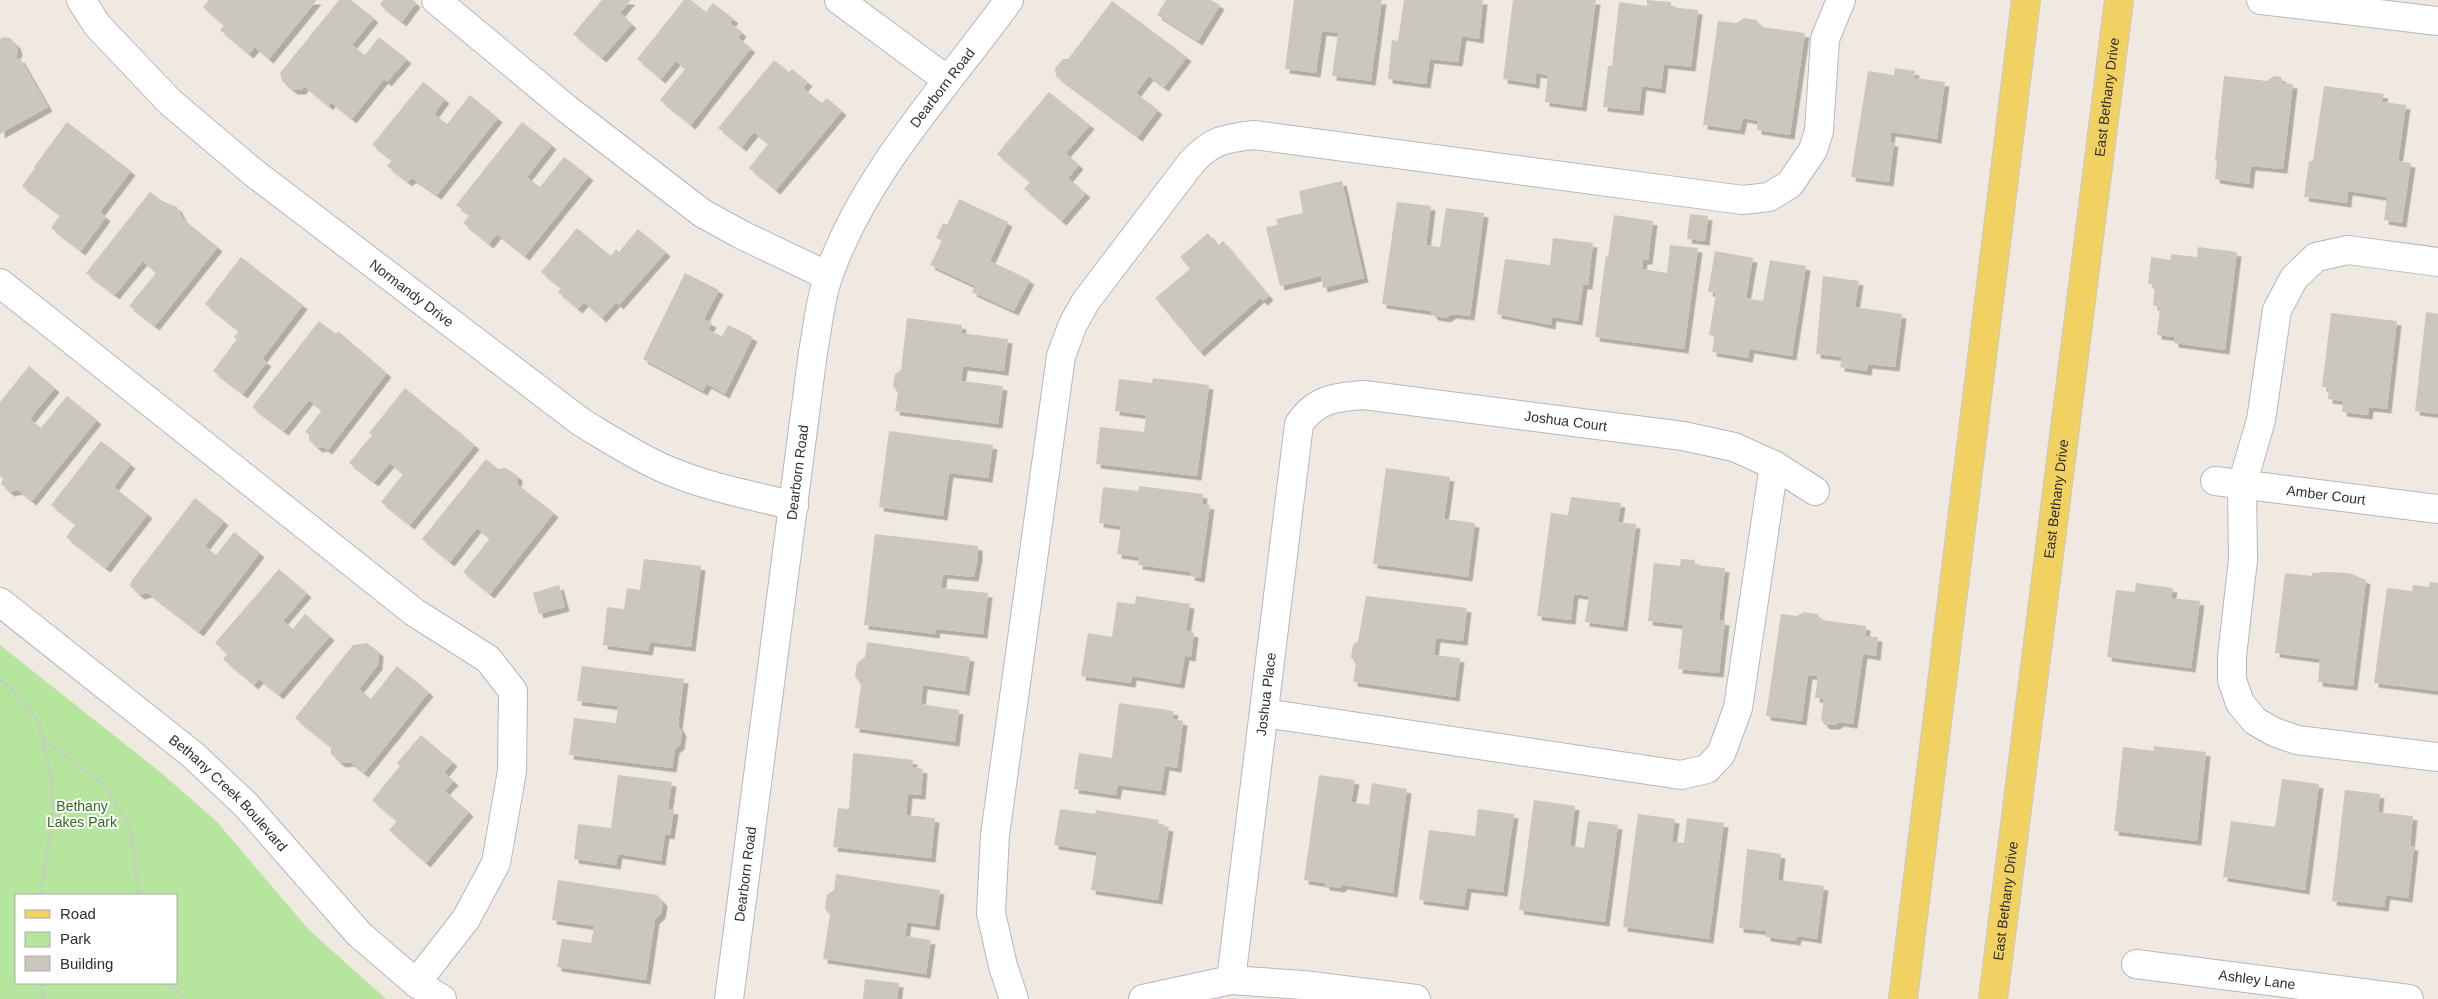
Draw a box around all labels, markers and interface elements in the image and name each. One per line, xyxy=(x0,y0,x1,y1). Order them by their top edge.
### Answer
street label: East Bethany Drive xyxy=(2091,36,2122,158)
street label: Dearborn Road xyxy=(907,45,978,131)
street label: Normandy Drive xyxy=(367,256,457,330)
street label: Joshua Court xyxy=(1523,408,1608,434)
street label: Dearborn Road xyxy=(783,424,811,521)
street label: East Bethany Drive xyxy=(2041,438,2072,559)
street label: Amber Court xyxy=(2286,482,2367,508)
street label: Joshua Place xyxy=(1253,651,1279,737)
street label: Bethany Creek Boulevard xyxy=(166,731,291,854)
park label: Bethany Lakes Park xyxy=(47,798,118,830)
street label: Dearborn Road xyxy=(731,825,759,923)
street label: East Bethany Drive xyxy=(1990,840,2021,961)
legend xyxy=(15,894,178,984)
text: Road xyxy=(60,905,96,922)
text: Park xyxy=(60,930,91,947)
text: Building xyxy=(60,955,113,972)
street label: Ashley Lane xyxy=(2218,967,2296,992)

